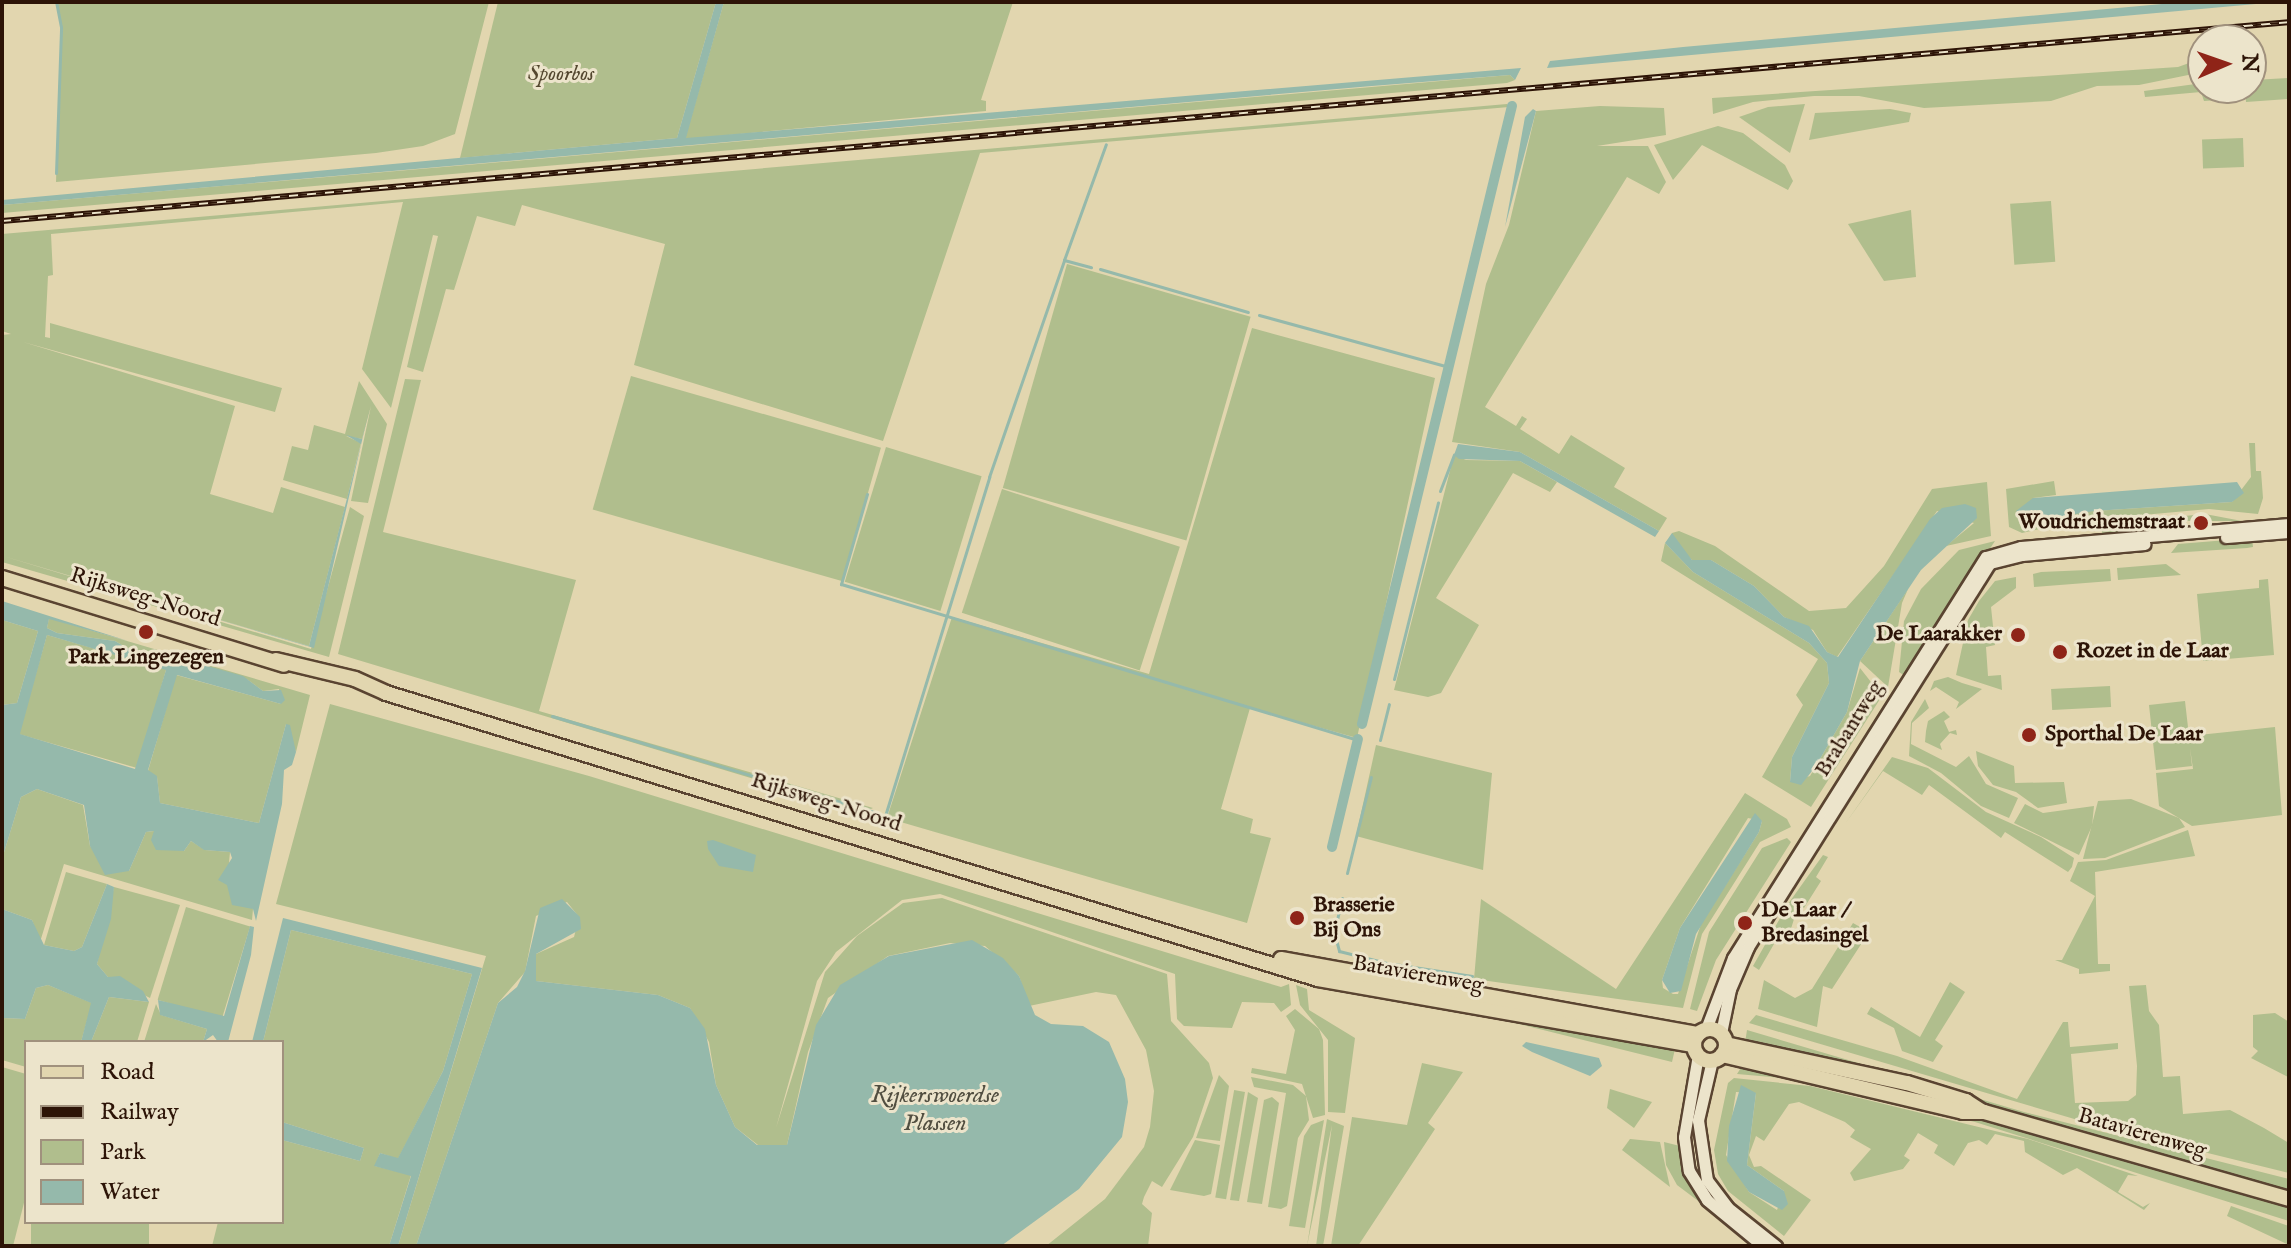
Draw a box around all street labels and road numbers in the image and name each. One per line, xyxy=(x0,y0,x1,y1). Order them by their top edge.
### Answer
street label: Rijksweg-Noord xyxy=(67,563,223,633)
street label: Brabantweg xyxy=(1810,676,1890,782)
street label: Rijksweg-Noord xyxy=(748,768,904,838)
street label: Batavierenweg xyxy=(1350,950,1486,1000)
street label: Batavierenweg xyxy=(2075,1103,2209,1165)

